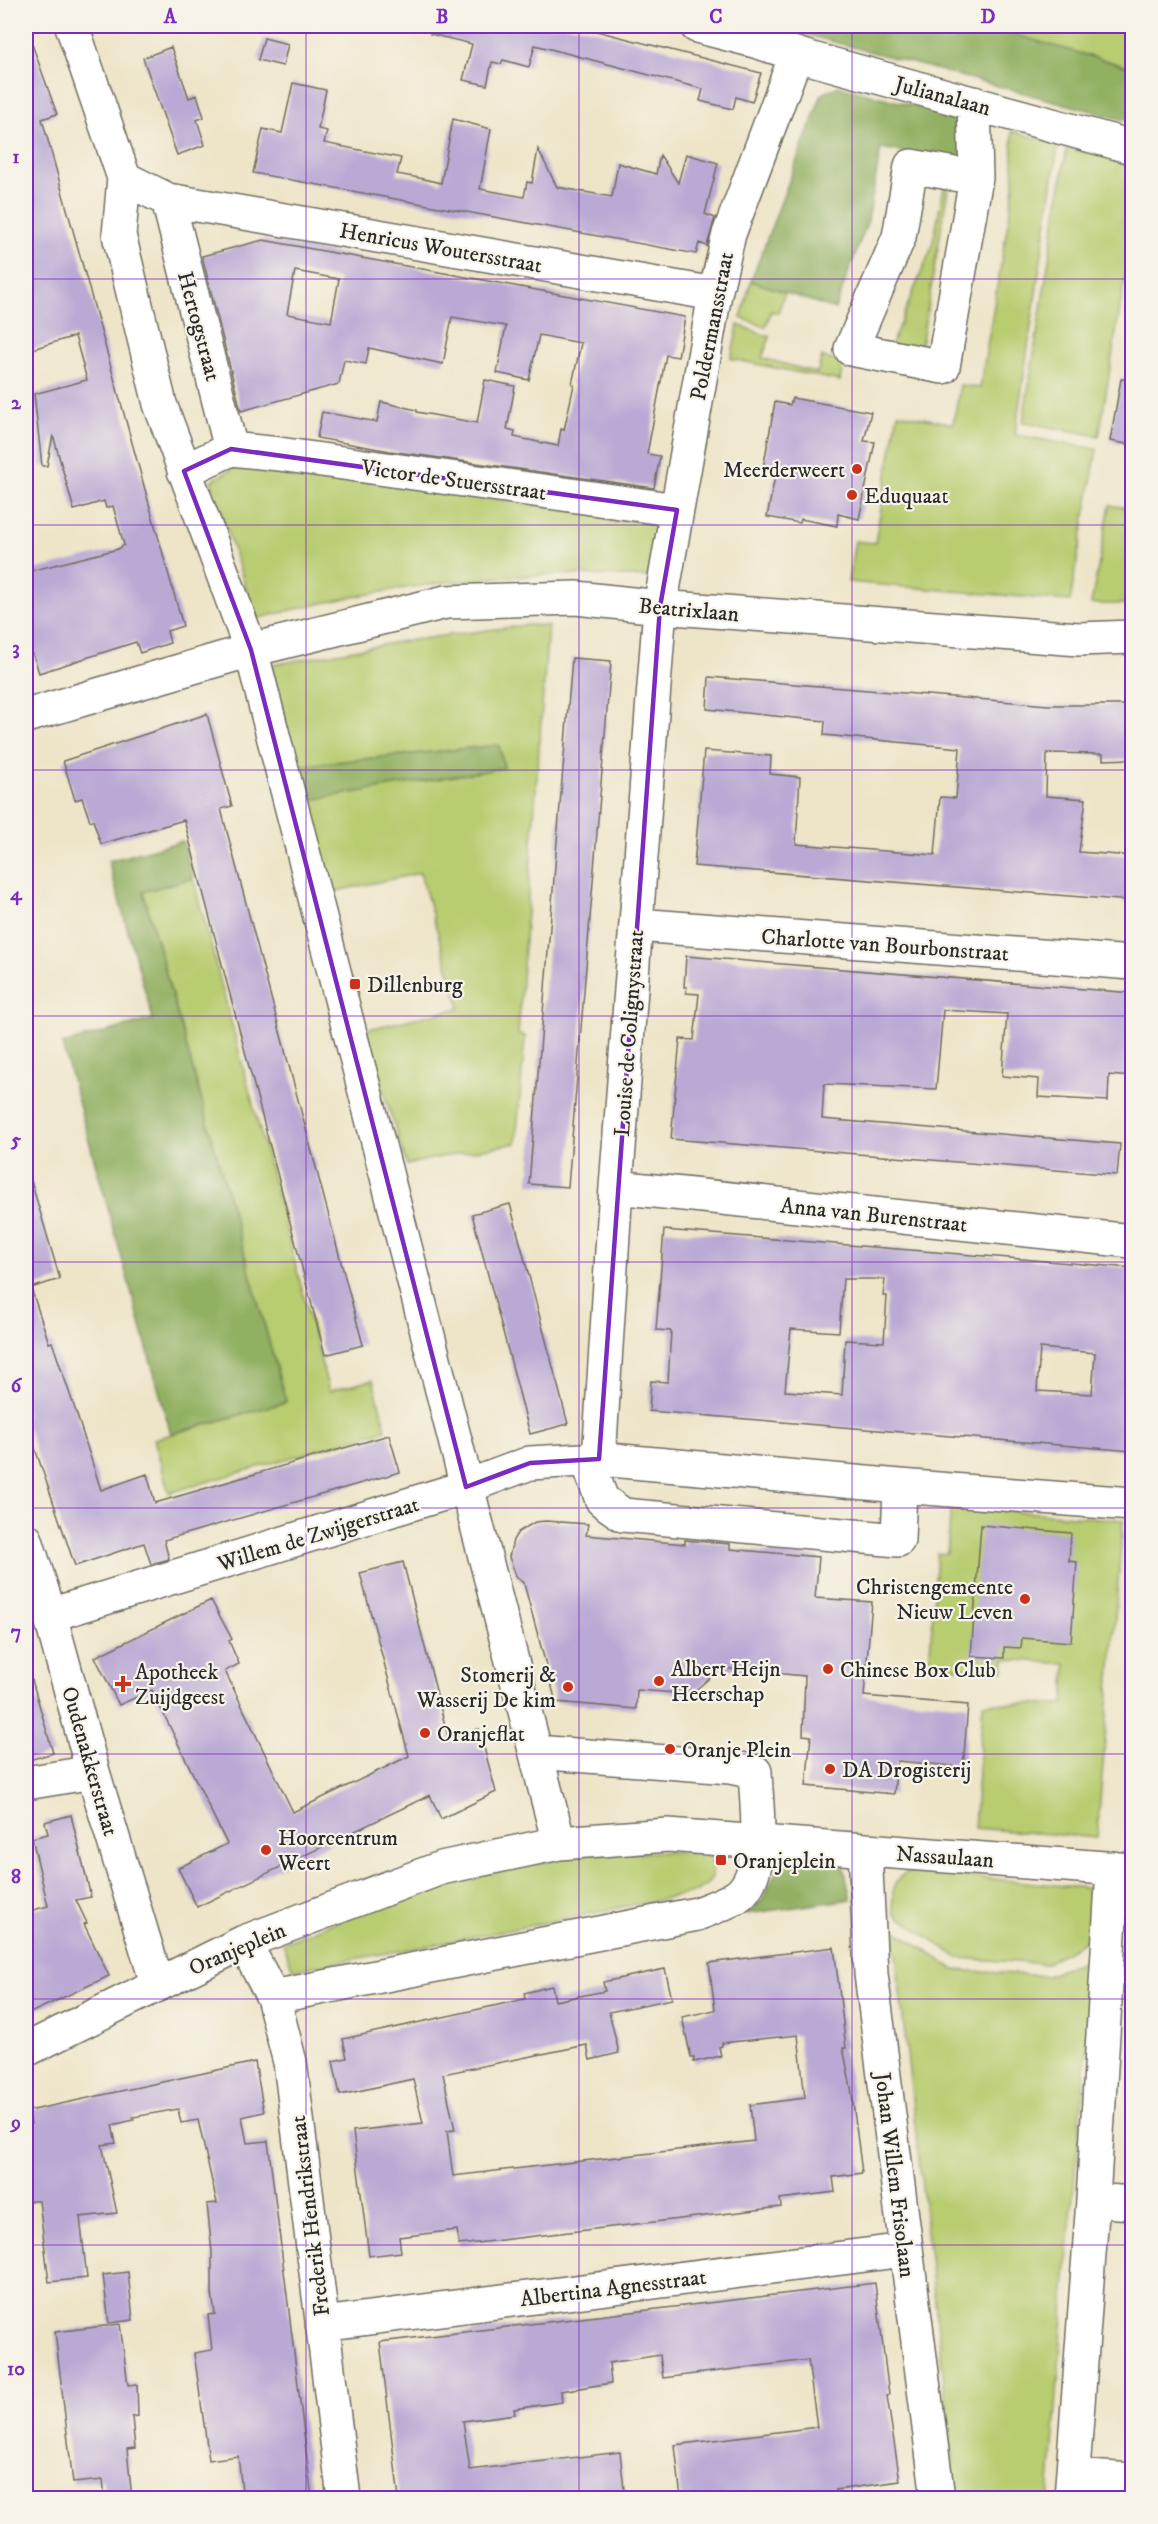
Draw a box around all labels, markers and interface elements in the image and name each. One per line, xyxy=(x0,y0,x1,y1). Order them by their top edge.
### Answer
text: A xyxy=(163,5,178,30)
text: B xyxy=(436,5,448,30)
text: C xyxy=(709,5,723,30)
text: D xyxy=(981,5,996,30)
street label: Julianalaan xyxy=(890,70,994,122)
text: 1 xyxy=(12,145,20,170)
street label: Henricus Woutersstraat xyxy=(337,217,544,280)
street label: Poldermansstraat xyxy=(685,250,740,403)
street label: Hertogstraat xyxy=(171,269,226,384)
text: 2 xyxy=(11,391,22,416)
street label: Victor de Stuersstraat xyxy=(359,454,548,507)
place label: Meerderweert xyxy=(723,457,845,484)
marker: Meerderweert xyxy=(850,462,864,476)
place label: Eduquaat xyxy=(864,483,948,510)
marker: Eduquaat xyxy=(845,488,859,502)
street label: Beatrixlaan xyxy=(637,593,741,628)
text: 3 xyxy=(12,636,20,661)
text: 4 xyxy=(10,882,23,907)
street label: Charlotte van Bourbonstraat xyxy=(760,923,1010,968)
street label: Louise de Colignystraat xyxy=(609,929,650,1137)
place label: Dillenburg xyxy=(367,972,463,999)
marker: Dillenburg xyxy=(348,977,362,991)
text: 5 xyxy=(10,1128,21,1153)
street label: Anna van Burenstraat xyxy=(779,1192,969,1239)
text: 6 xyxy=(11,1374,23,1399)
street label: Willem de Zwijgerstraat xyxy=(214,1491,422,1578)
place label: Christengemeente Nieuw Leven xyxy=(856,1574,1013,1626)
marker: Christengemeente Nieuw Leven xyxy=(1018,1592,1032,1606)
text: 7 xyxy=(11,1620,21,1645)
place label: Albert Heijn Heerschap xyxy=(671,1656,781,1708)
place label: Chinese Box Club xyxy=(840,1657,996,1684)
place label: Apotheek Zuijdgeest xyxy=(135,1659,225,1711)
place label: Stomerij & Wasserij De kim xyxy=(416,1662,556,1714)
marker: Chinese Box Club xyxy=(821,1662,835,1676)
marker: Albert Heijn Heerschap xyxy=(652,1674,666,1688)
marker: Apotheek Zuijdgeest xyxy=(116,1677,130,1691)
marker: Stomerij & Wasserij De kim xyxy=(561,1680,575,1694)
street label: Oudenakkerstraat xyxy=(55,1683,124,1839)
place label: Oranjeflat xyxy=(437,1721,525,1748)
marker: Oranjeflat xyxy=(418,1726,432,1740)
place label: Oranje Plein xyxy=(682,1737,792,1764)
marker: Oranje Plein xyxy=(663,1742,677,1756)
place label: DA Drogisterij xyxy=(842,1757,971,1784)
marker: DA Drogisterij xyxy=(823,1762,837,1776)
place label: Hoorcentrum Weert xyxy=(277,1825,398,1877)
street label: Nassaulaan xyxy=(895,1841,995,1874)
marker: Hoorcentrum Weert xyxy=(259,1843,273,1857)
place label: Oranjeplein xyxy=(733,1848,836,1875)
marker: Oranjeplein xyxy=(714,1853,728,1867)
text: 8 xyxy=(11,1865,21,1890)
street label: Oranjeplein xyxy=(185,1917,291,1982)
street label: Johan Willem Frisolaan xyxy=(868,2069,921,2280)
text: 9 xyxy=(9,2111,21,2136)
street label: Frederik Hendrikstraat xyxy=(285,2114,336,2318)
street label: Albertina Agnesstraat xyxy=(519,2264,708,2313)
text: 10 xyxy=(7,2357,25,2382)

